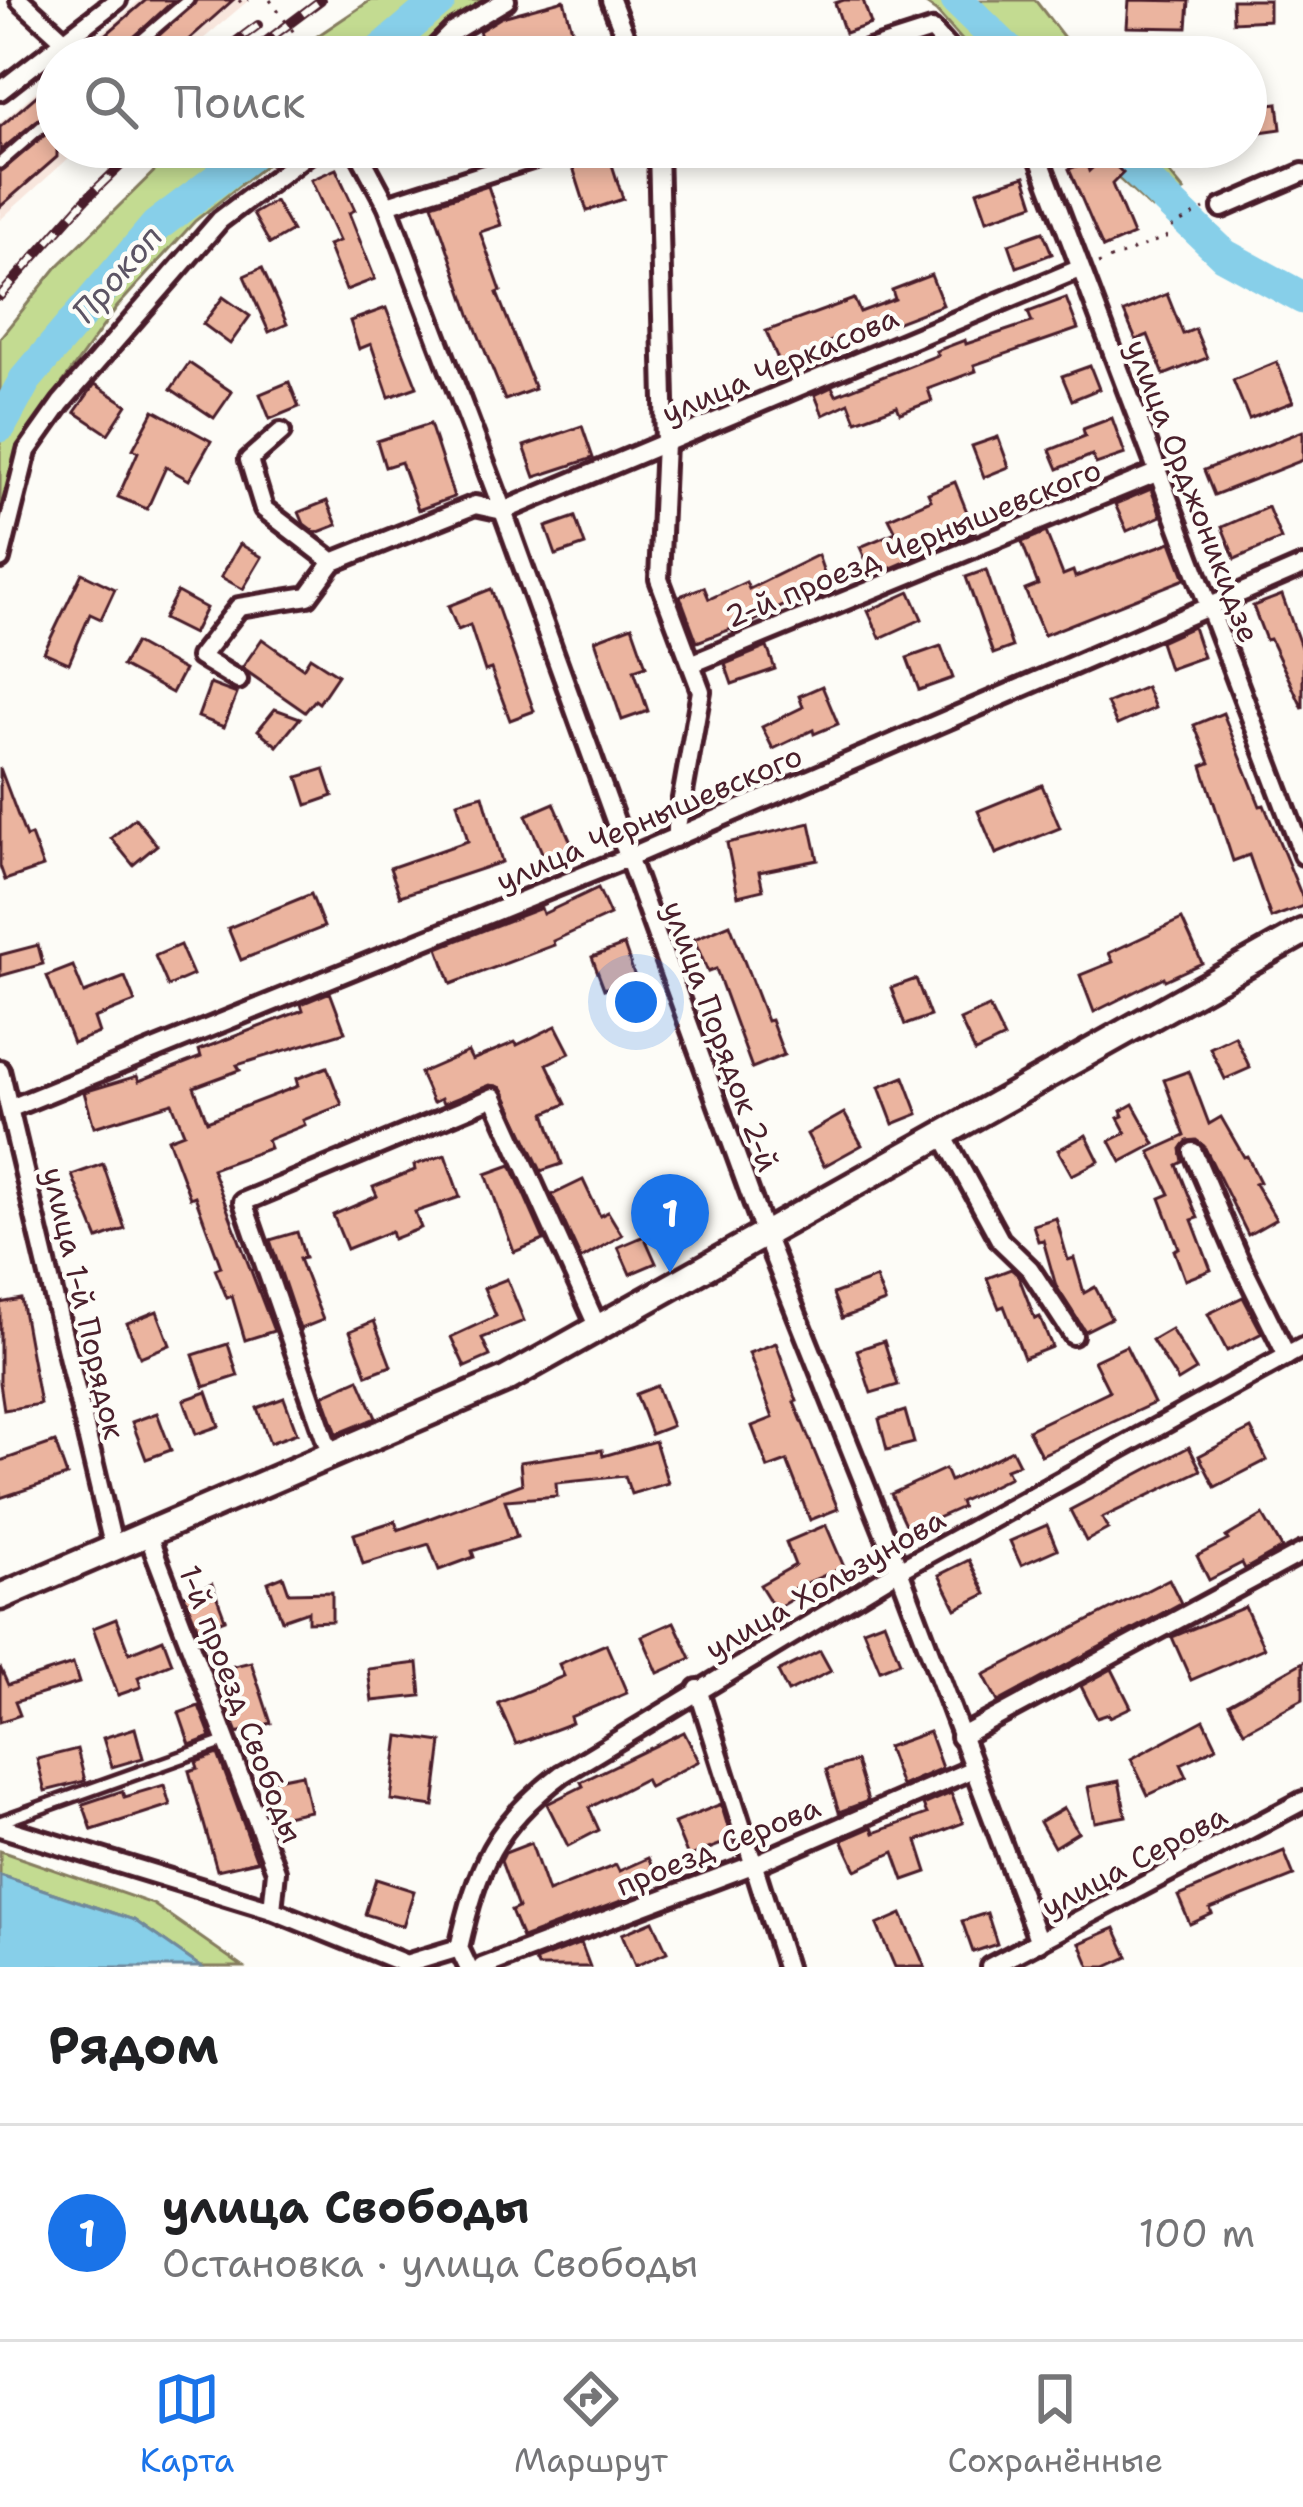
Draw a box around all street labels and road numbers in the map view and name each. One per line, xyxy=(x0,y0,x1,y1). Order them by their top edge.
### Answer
street label: улица Черкасова xyxy=(655,296,905,433)
street label: улица Орджоникидзе xyxy=(1116,333,1270,649)
street label: 2-й проезд Чернышевского xyxy=(719,449,1107,637)
street label: улица Чернышевского xyxy=(490,735,808,901)
street label: улица Порядок 2-й xyxy=(653,895,789,1177)
street label: улица 1-й Порядок xyxy=(33,1163,135,1443)
street label: улица Хользунова xyxy=(697,1498,953,1670)
street label: 1-й проезд Свободы xyxy=(169,1559,313,1849)
street label: проезд Серова xyxy=(610,1786,827,1906)
street label: улица Серова xyxy=(1034,1795,1234,1927)

